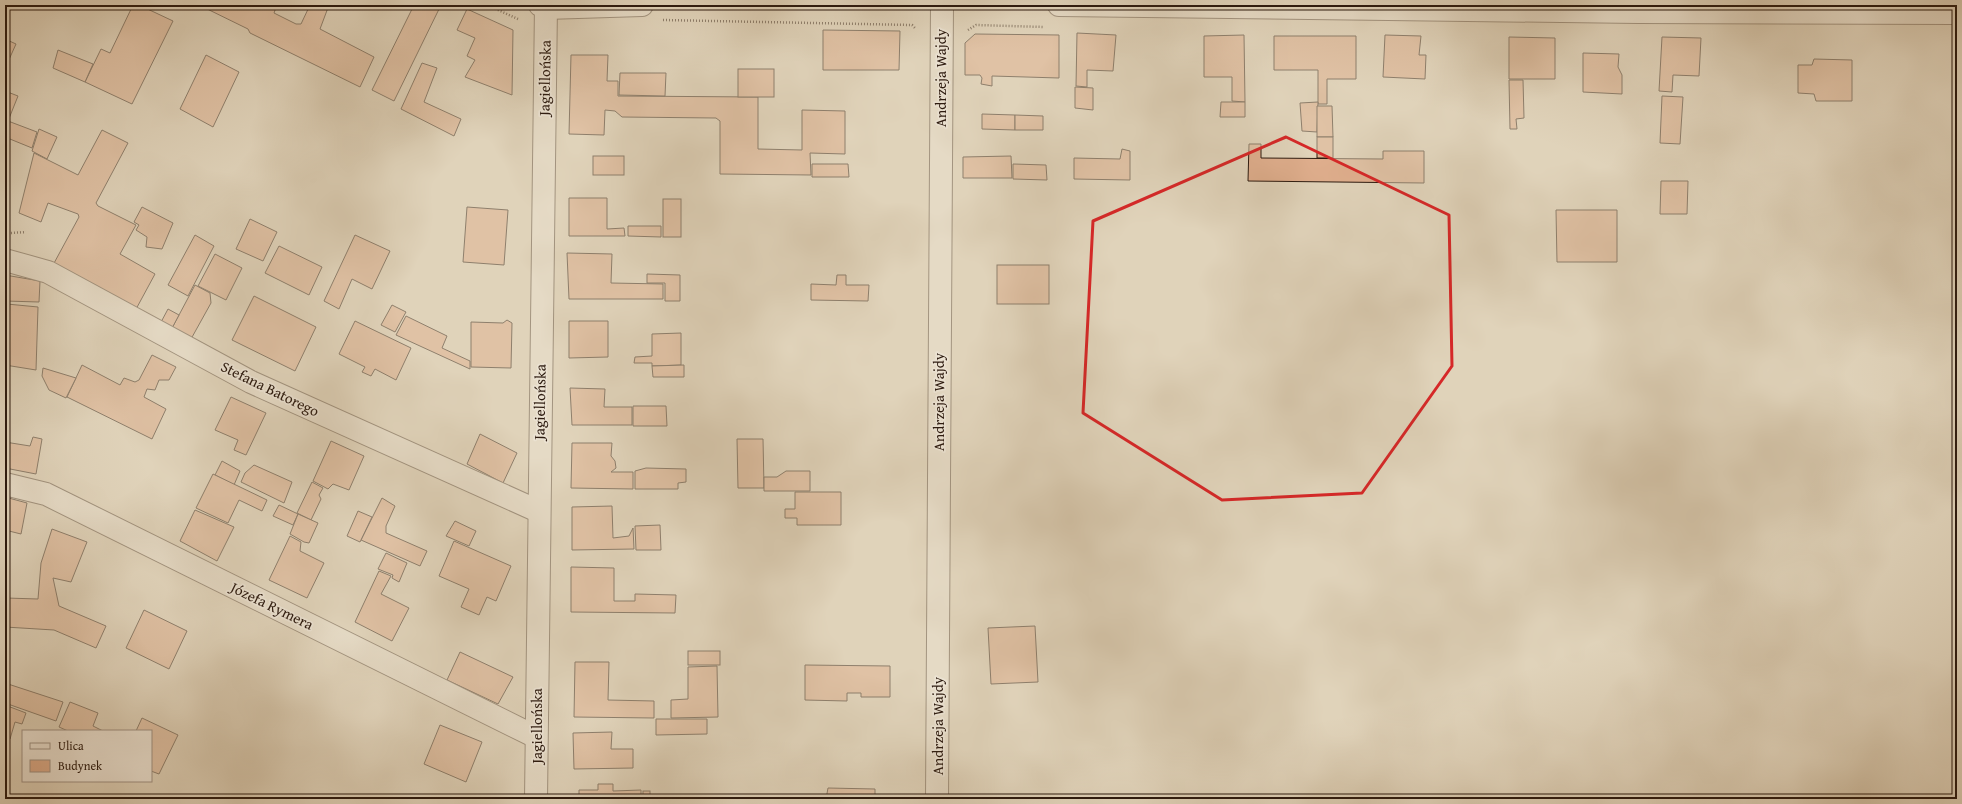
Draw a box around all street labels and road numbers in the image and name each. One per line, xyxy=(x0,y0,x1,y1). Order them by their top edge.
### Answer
street label: Andrzeja Wajdy xyxy=(930,28,951,127)
street label: Jagiellońska xyxy=(533,40,556,118)
street label: Andrzeja Wajdy xyxy=(928,352,949,451)
street label: Stefana Batorego xyxy=(218,356,323,422)
street label: Jagiellońska xyxy=(528,364,551,442)
street label: Józefa Rymera xyxy=(225,576,317,635)
street label: Andrzeja Wajdy xyxy=(927,676,948,775)
street label: Jagiellońska xyxy=(526,688,547,766)

